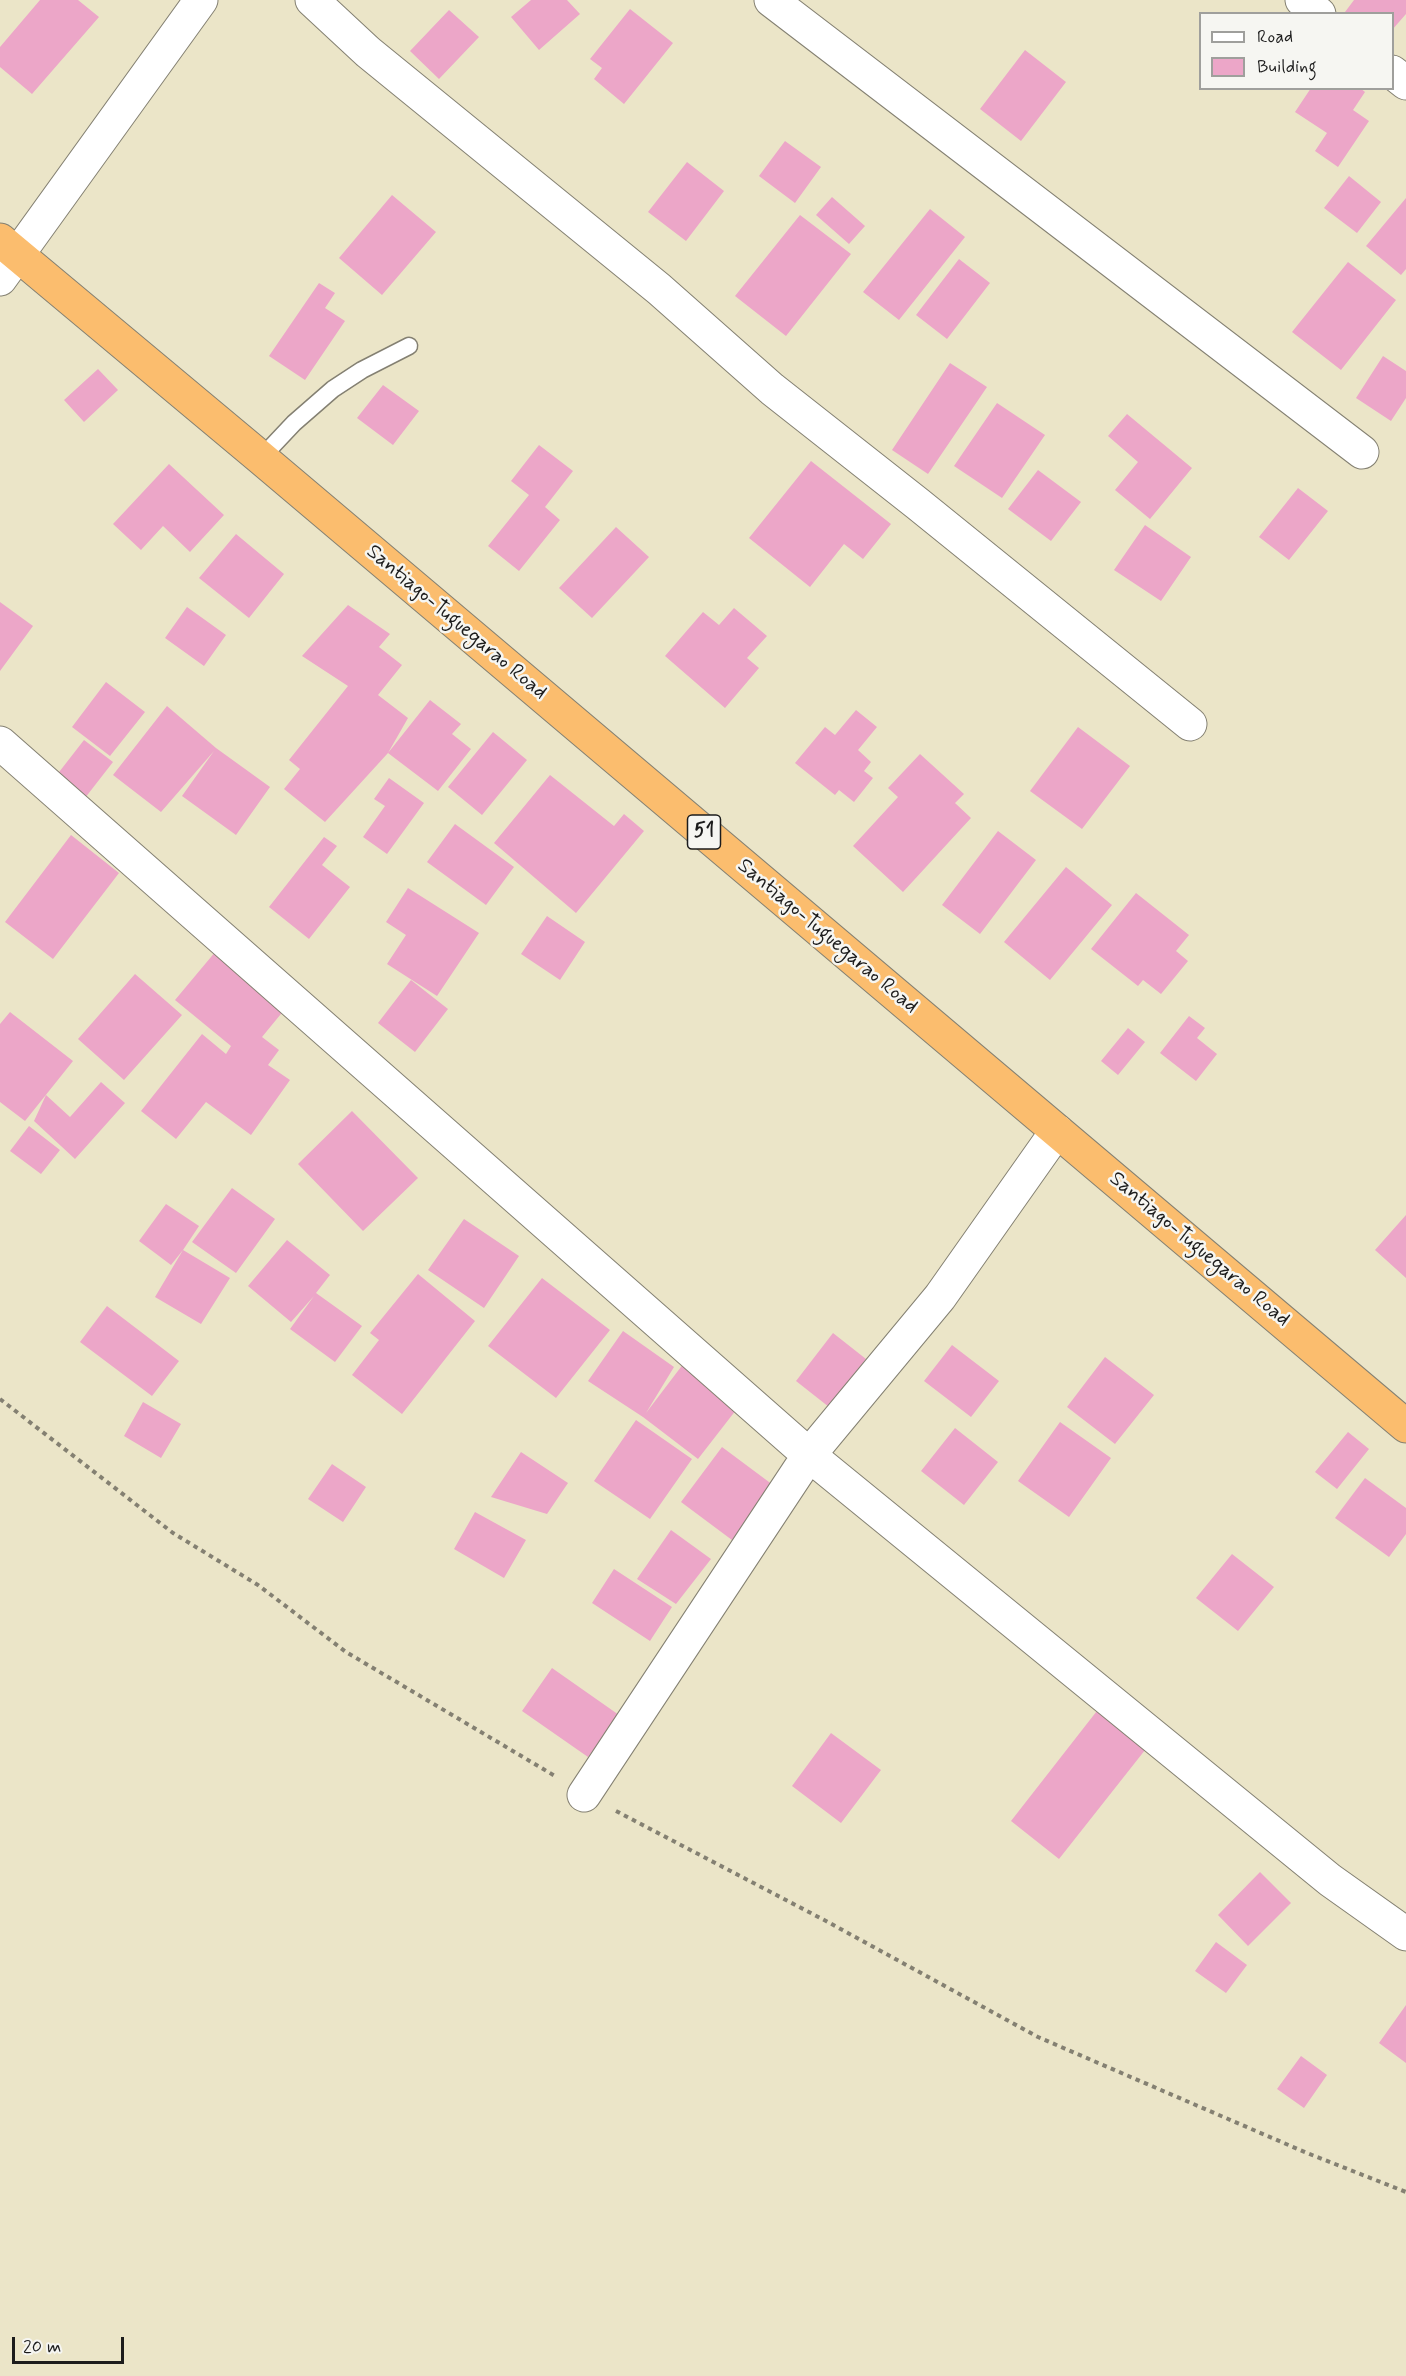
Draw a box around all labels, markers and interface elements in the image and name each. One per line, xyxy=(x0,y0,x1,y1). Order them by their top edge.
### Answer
legend xyxy=(1199,12,1394,90)
text: Road xyxy=(1257,25,1293,49)
text: Building xyxy=(1257,55,1317,79)
street label: Santiago-Tuguegarao Road xyxy=(361,540,551,706)
road number: 51 xyxy=(688,815,720,849)
street label: Santiago-Tuguegarao Road xyxy=(732,854,922,1020)
street label: Santiago-Tuguegarao Road xyxy=(1104,1167,1294,1333)
scale bar xyxy=(15,2325,128,2363)
text: 20 m xyxy=(23,2335,61,2359)

